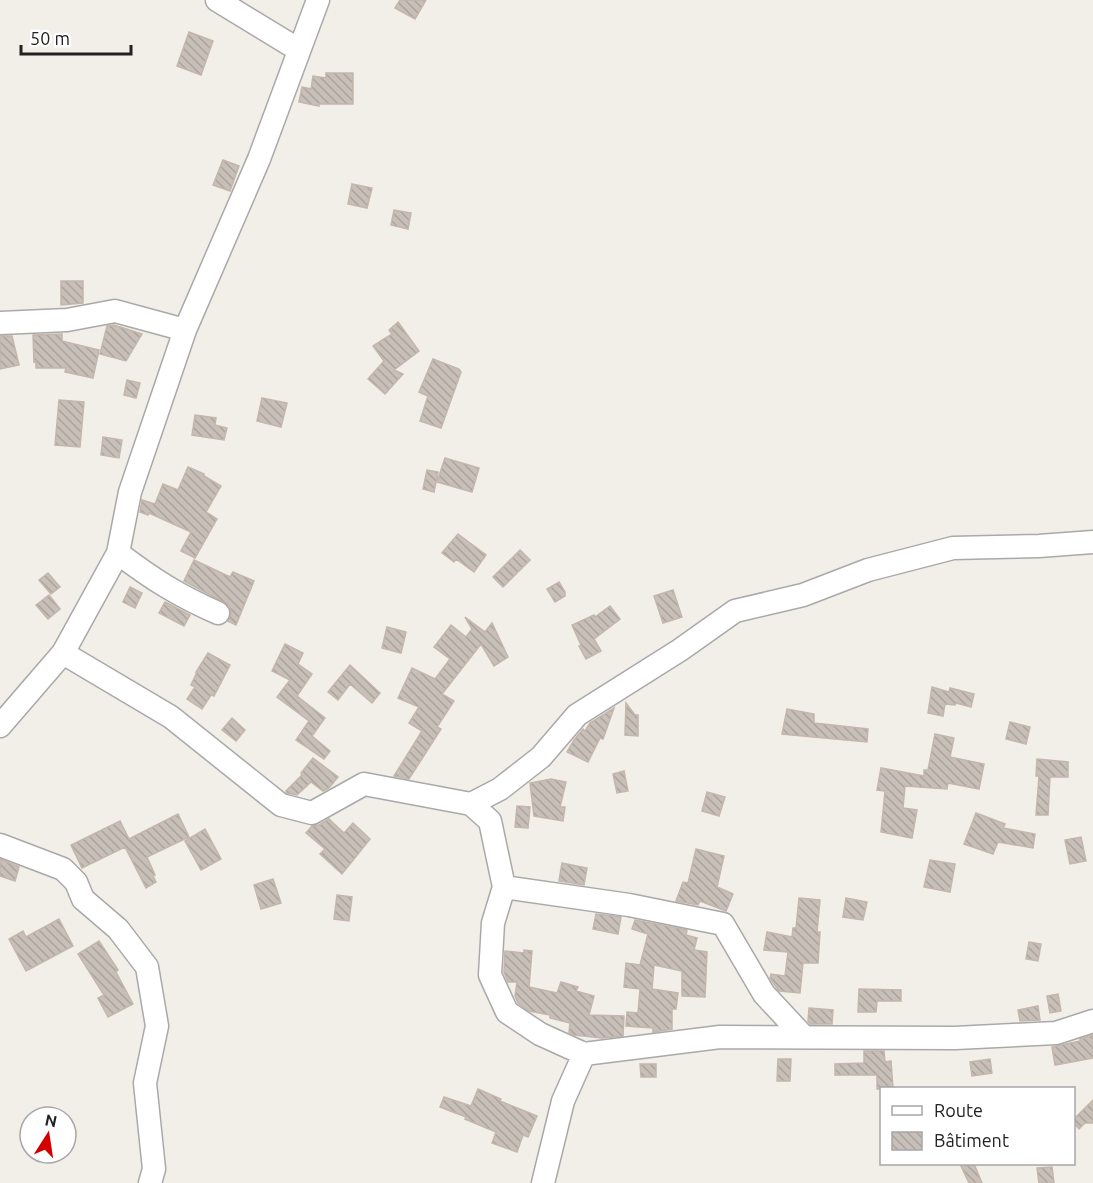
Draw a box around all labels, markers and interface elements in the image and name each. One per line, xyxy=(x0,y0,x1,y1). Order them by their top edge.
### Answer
scale bar xyxy=(21,18,130,56)
text: 50 m xyxy=(30,28,70,48)
legend xyxy=(880,1087,1075,1165)
text: Route xyxy=(934,1100,983,1120)
north arrow xyxy=(18,1105,78,1165)
text: N xyxy=(43,1110,59,1130)
text: Bâtiment xyxy=(934,1130,1009,1150)

